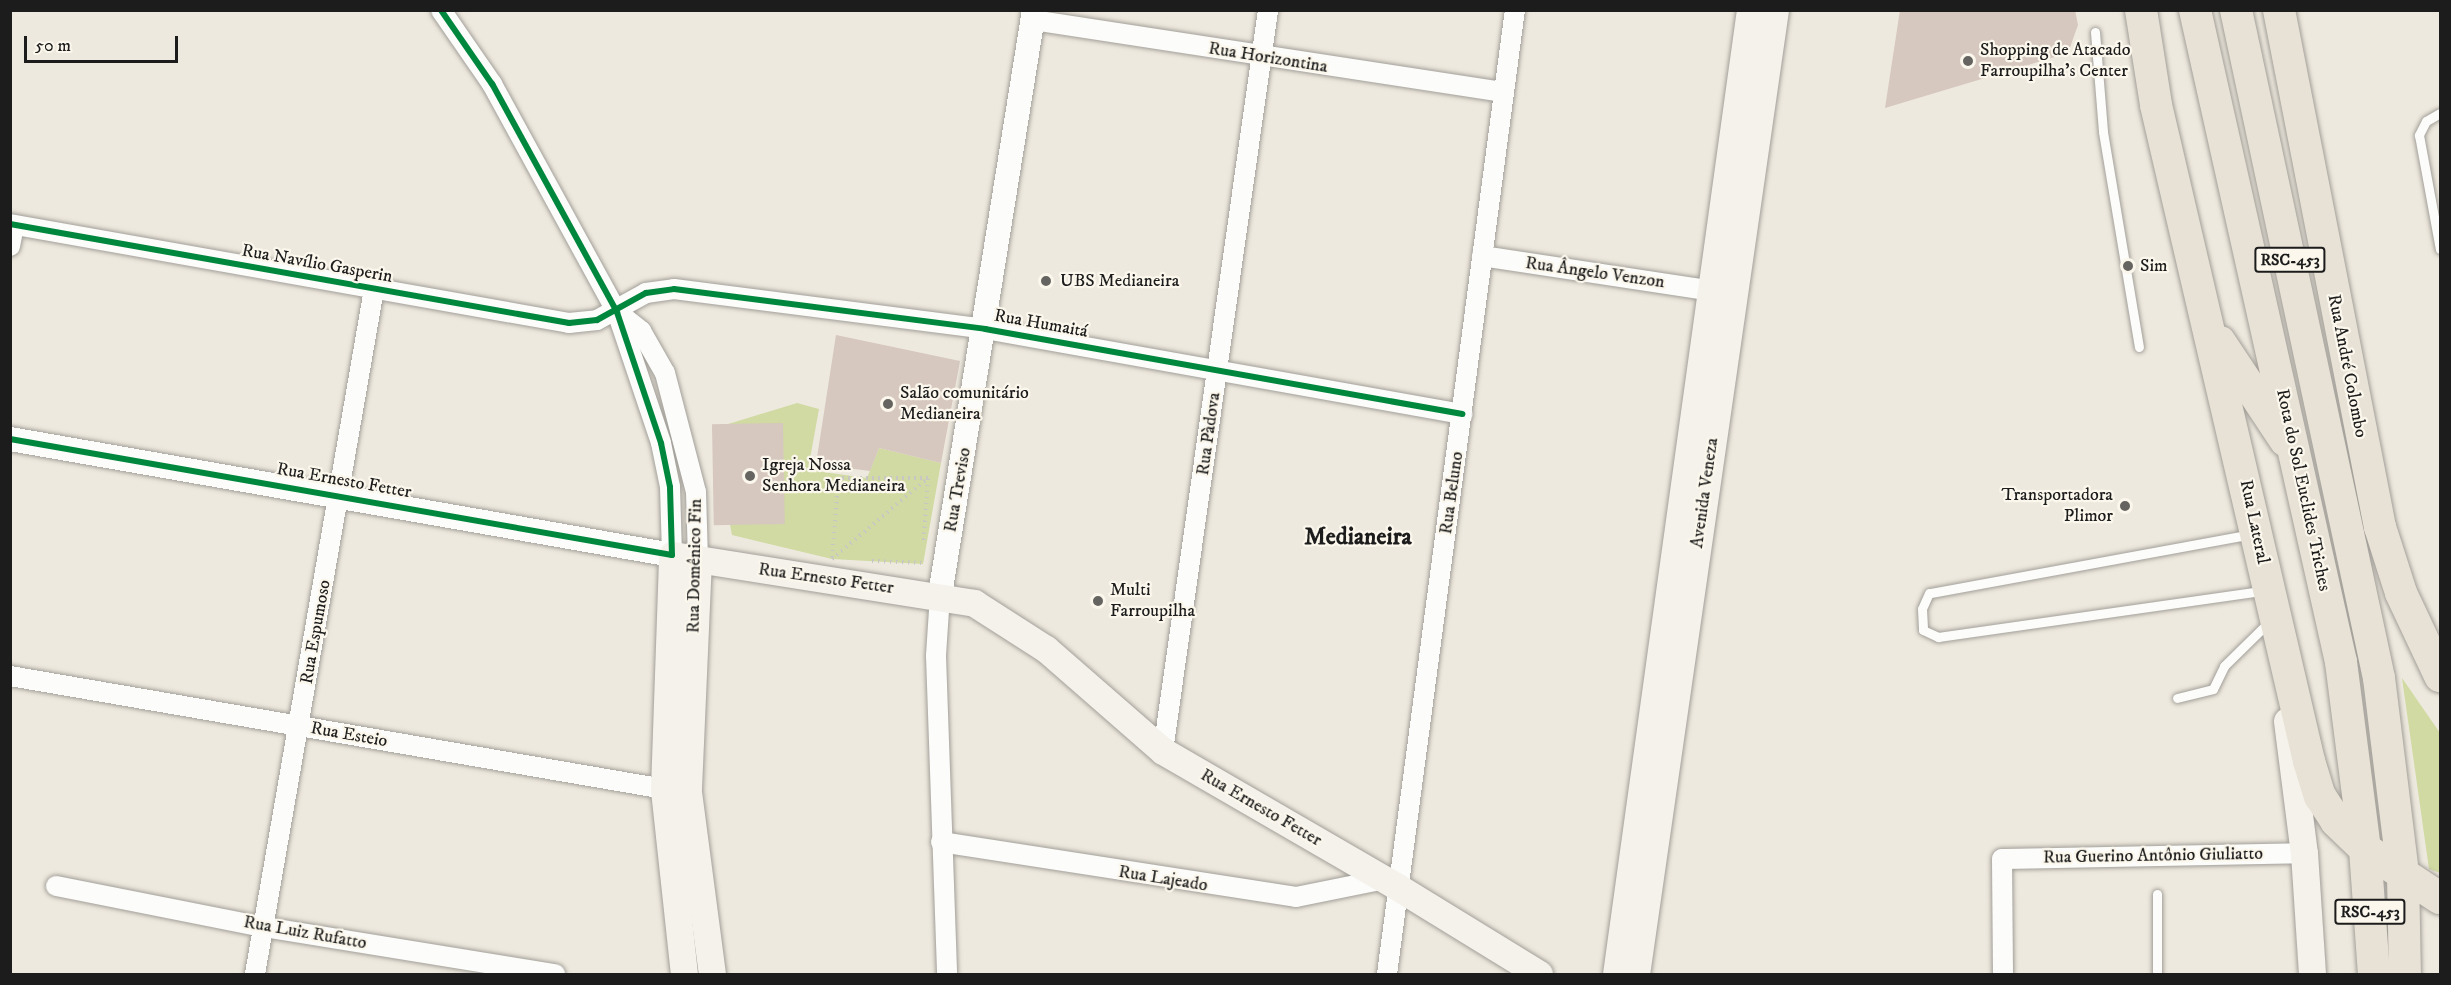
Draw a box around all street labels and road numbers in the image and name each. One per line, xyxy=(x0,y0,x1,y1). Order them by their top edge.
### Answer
street label: Rua Horizontina xyxy=(1207,38,1329,78)
street label: Rua Navílio Gasperin xyxy=(240,240,394,288)
road number: RSC-453 xyxy=(2254,247,2326,273)
street label: Rua Ângelo Venzon xyxy=(1524,253,1666,293)
street label: Rua André Colombo xyxy=(2323,293,2371,439)
street label: Rua Humaitá xyxy=(992,305,1090,343)
street label: Rota do Sol Euclides Triches xyxy=(2271,387,2335,593)
street label: Rua Pàdova xyxy=(1192,391,1226,477)
street label: Avenida Veneza xyxy=(1687,436,1723,550)
street label: Rua Treviso xyxy=(940,446,976,534)
street label: Rua Beluno xyxy=(1436,450,1468,536)
street label: Rua Ernesto Fetter xyxy=(275,459,413,503)
street label: Rua Lateral xyxy=(2235,478,2273,566)
street label: Rua Domênico Fin xyxy=(683,498,707,634)
street label: Rua Ernesto Fetter xyxy=(757,559,895,599)
street label: Rua Espumoso xyxy=(296,578,336,686)
street label: Rua Esteio xyxy=(309,718,389,752)
street label: Rua Ernesto Fetter xyxy=(1196,765,1326,851)
street label: Rua Guerino Antônio Giuliatto xyxy=(2043,843,2263,869)
street label: Rua Lajeado xyxy=(1117,861,1209,897)
road number: RSC-453 xyxy=(2334,899,2406,925)
street label: Rua Luiz Rufatto xyxy=(242,912,368,954)

